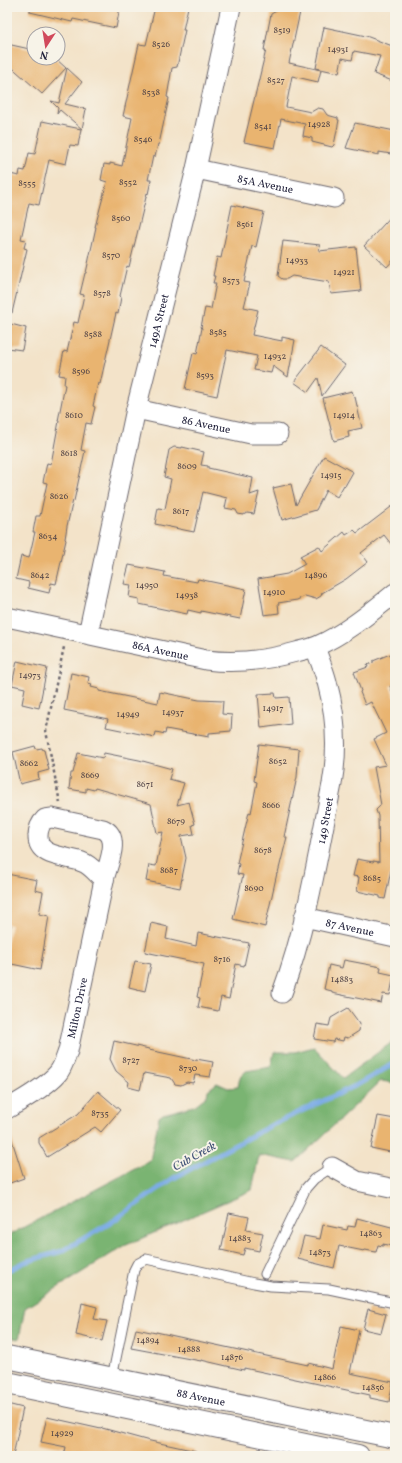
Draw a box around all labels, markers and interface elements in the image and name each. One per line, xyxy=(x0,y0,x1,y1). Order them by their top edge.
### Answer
house number: 8519 xyxy=(274,24,291,37)
north arrow xyxy=(26,26,66,66)
house number: 8526 xyxy=(152,38,171,51)
house number: 14931 xyxy=(327,43,349,56)
text: N xyxy=(39,46,50,62)
house number: 8527 xyxy=(267,74,285,87)
house number: 8538 xyxy=(142,86,160,99)
house number: 14928 xyxy=(308,118,331,131)
house number: 8541 xyxy=(254,120,272,133)
house number: 8546 xyxy=(134,133,153,146)
street label: 85A Avenue xyxy=(236,172,294,198)
house number: 8552 xyxy=(119,176,137,189)
house number: 8555 xyxy=(18,177,36,190)
house number: 8560 xyxy=(112,212,131,225)
house number: 8561 xyxy=(237,218,253,231)
house number: 8570 xyxy=(102,249,121,262)
house number: 14933 xyxy=(286,254,309,267)
house number: 14921 xyxy=(333,266,355,279)
house number: 8573 xyxy=(222,274,240,287)
house number: 8578 xyxy=(93,287,111,300)
street label: 149A Street xyxy=(146,292,173,350)
house number: 8585 xyxy=(209,326,227,339)
house number: 8588 xyxy=(84,328,102,341)
house number: 14932 xyxy=(264,350,286,363)
house number: 8596 xyxy=(72,365,91,378)
house number: 8593 xyxy=(196,369,214,382)
house number: 8610 xyxy=(65,409,84,422)
house number: 14914 xyxy=(333,409,355,422)
street label: 86 Avenue xyxy=(180,413,232,438)
house number: 8618 xyxy=(60,447,78,460)
house number: 8609 xyxy=(177,460,197,473)
house number: 14915 xyxy=(320,469,342,482)
house number: 8626 xyxy=(50,490,69,503)
house number: 8617 xyxy=(173,505,189,518)
house number: 8634 xyxy=(39,530,58,543)
house number: 8642 xyxy=(30,569,50,582)
house number: 14896 xyxy=(305,569,328,582)
house number: 14950 xyxy=(136,579,159,592)
house number: 14910 xyxy=(263,586,286,599)
house number: 14938 xyxy=(176,589,199,602)
street label: 86A Avenue xyxy=(131,638,190,665)
house number: 14973 xyxy=(19,669,41,682)
house number: 14917 xyxy=(262,702,284,715)
house number: 14937 xyxy=(162,706,184,719)
house number: 14949 xyxy=(117,708,140,721)
house number: 8652 xyxy=(269,755,287,768)
house number: 8662 xyxy=(20,757,38,770)
house number: 8669 xyxy=(81,769,100,782)
house number: 8671 xyxy=(137,778,153,791)
street label: 149 Street xyxy=(315,796,338,845)
house number: 8666 xyxy=(262,799,281,812)
house number: 8679 xyxy=(167,815,185,828)
house number: 8678 xyxy=(254,844,272,857)
house number: 8687 xyxy=(160,864,178,877)
house number: 8685 xyxy=(363,872,381,885)
house number: 8690 xyxy=(244,882,264,895)
street label: 87 Avenue xyxy=(324,916,375,941)
house number: 8716 xyxy=(214,953,231,966)
house number: 14883 xyxy=(331,973,354,986)
street label: Milton Drive xyxy=(65,976,92,1040)
house number: 8727 xyxy=(122,1054,140,1067)
house number: 8730 xyxy=(179,1062,198,1075)
house number: 8735 xyxy=(91,1107,109,1120)
water label: Cub Creek xyxy=(170,1138,219,1175)
house number: 14863 xyxy=(360,1227,383,1240)
house number: 14883 xyxy=(229,1232,252,1245)
house number: 14873 xyxy=(309,1246,331,1259)
house number: 14894 xyxy=(136,1334,160,1347)
house number: 14888 xyxy=(178,1343,201,1356)
house number: 14876 xyxy=(221,1351,244,1364)
house number: 14866 xyxy=(314,1371,337,1384)
house number: 14856 xyxy=(362,1381,384,1394)
street label: 88 Avenue xyxy=(175,1386,226,1411)
house number: 14929 xyxy=(51,1427,74,1440)

